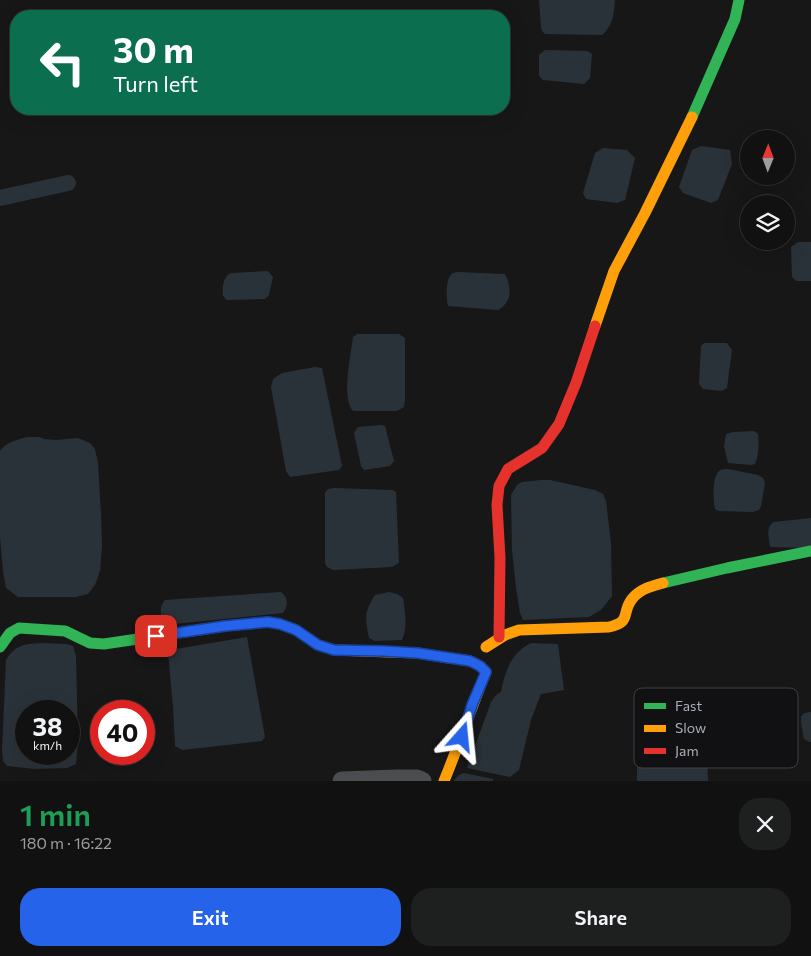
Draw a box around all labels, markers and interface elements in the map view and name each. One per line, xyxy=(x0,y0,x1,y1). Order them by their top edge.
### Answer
text: 30 m xyxy=(113,27,194,70)
icon: left xyxy=(30,30,95,95)
text: Turn left xyxy=(113,70,198,97)
north arrow xyxy=(740,130,795,185)
map controls xyxy=(740,130,795,250)
button: layers xyxy=(740,195,795,250)
pin xyxy=(135,615,177,657)
icon: arrive xyxy=(142,622,170,650)
legend xyxy=(634,688,798,768)
text: Fast xyxy=(675,697,702,714)
speed limit sign: 40 xyxy=(90,700,155,765)
position arrow xyxy=(435,710,487,762)
text: 38 xyxy=(32,711,63,741)
text: Slow xyxy=(675,719,706,736)
text: km/h xyxy=(33,738,62,752)
text: Jam xyxy=(675,742,699,759)
text: 1 min xyxy=(20,795,91,832)
button: close xyxy=(739,798,791,850)
text: 180 m · 16:22 xyxy=(20,833,112,852)
button: Exit xyxy=(20,888,401,946)
button: Share xyxy=(411,888,791,946)

